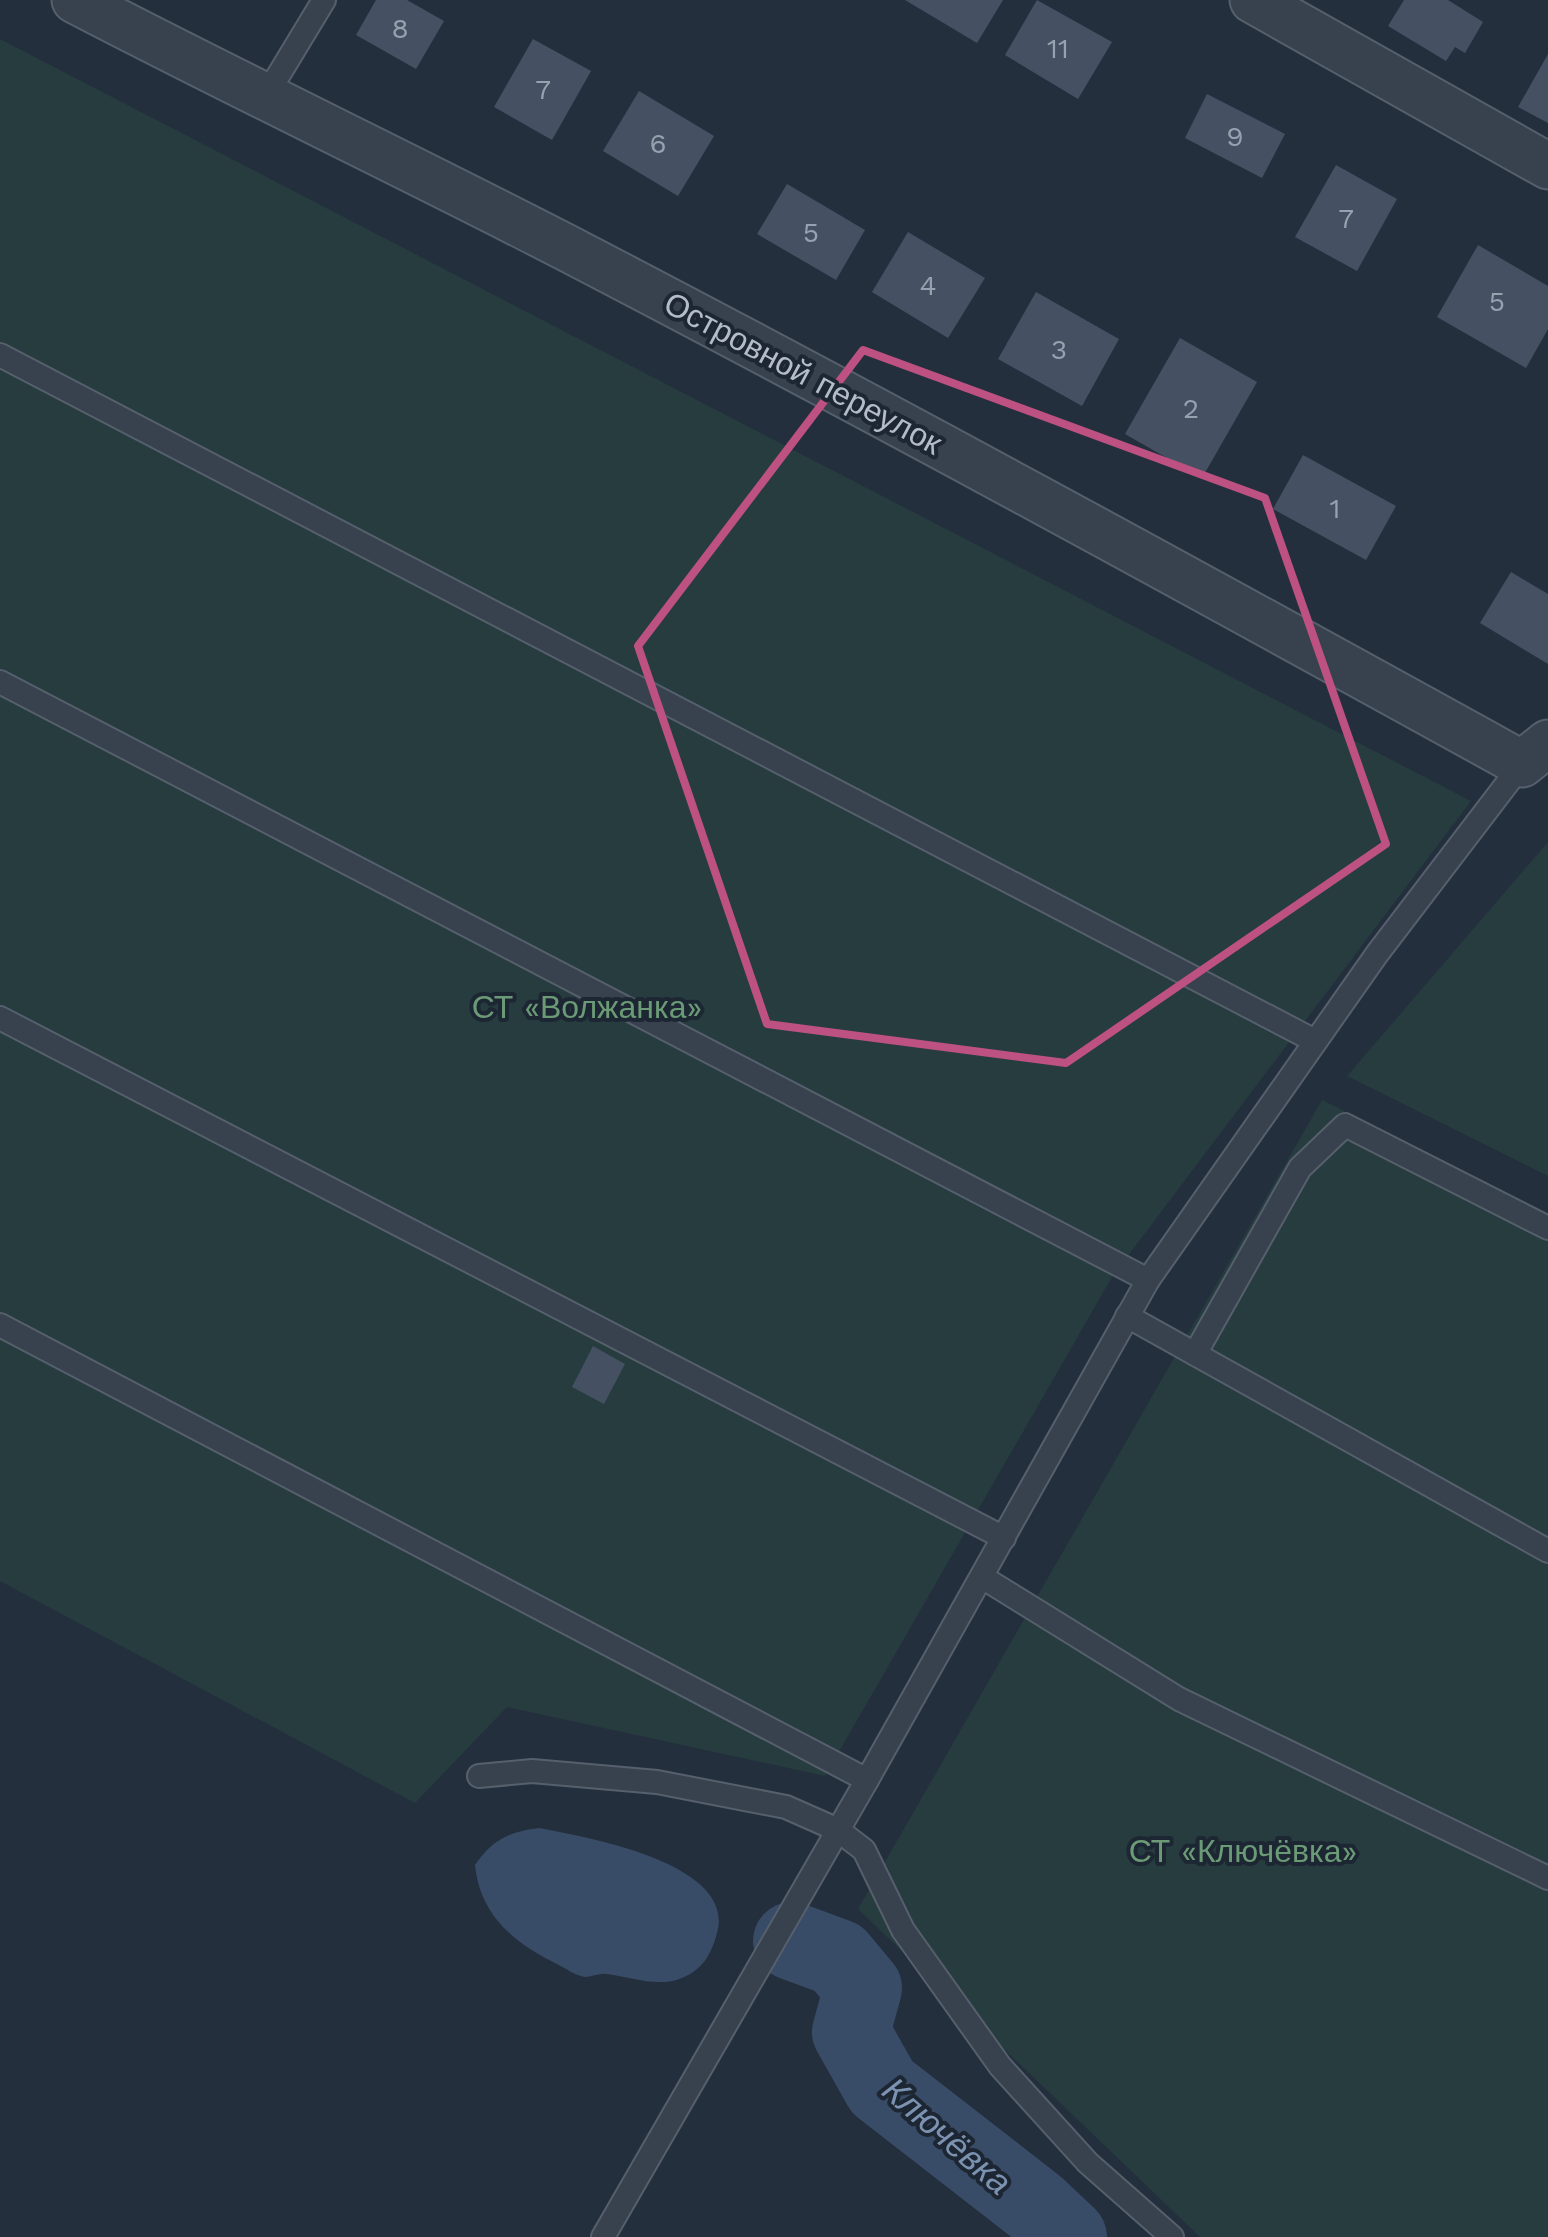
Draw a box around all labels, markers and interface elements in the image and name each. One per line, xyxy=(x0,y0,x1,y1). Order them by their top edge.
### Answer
house number: 8 xyxy=(391,12,409,45)
house number: 11 xyxy=(1047,32,1069,65)
house number: 7 xyxy=(535,73,551,106)
house number: 9 xyxy=(1226,120,1244,153)
house number: 6 xyxy=(649,127,667,160)
house number: 7 xyxy=(1338,202,1354,235)
house number: 5 xyxy=(803,216,819,249)
house number: 4 xyxy=(919,269,937,302)
street label: Островной переулок xyxy=(658,284,949,463)
house number: 5 xyxy=(1489,285,1505,318)
house number: 3 xyxy=(1051,333,1067,366)
house number: 2 xyxy=(1183,392,1199,425)
house number: 1 xyxy=(1330,492,1340,525)
park label: СТ «Волжанка» xyxy=(472,988,702,1026)
park label: СТ «Ключёвка» xyxy=(1129,1832,1357,1870)
water label: Ключёвка xyxy=(874,2069,1020,2203)

